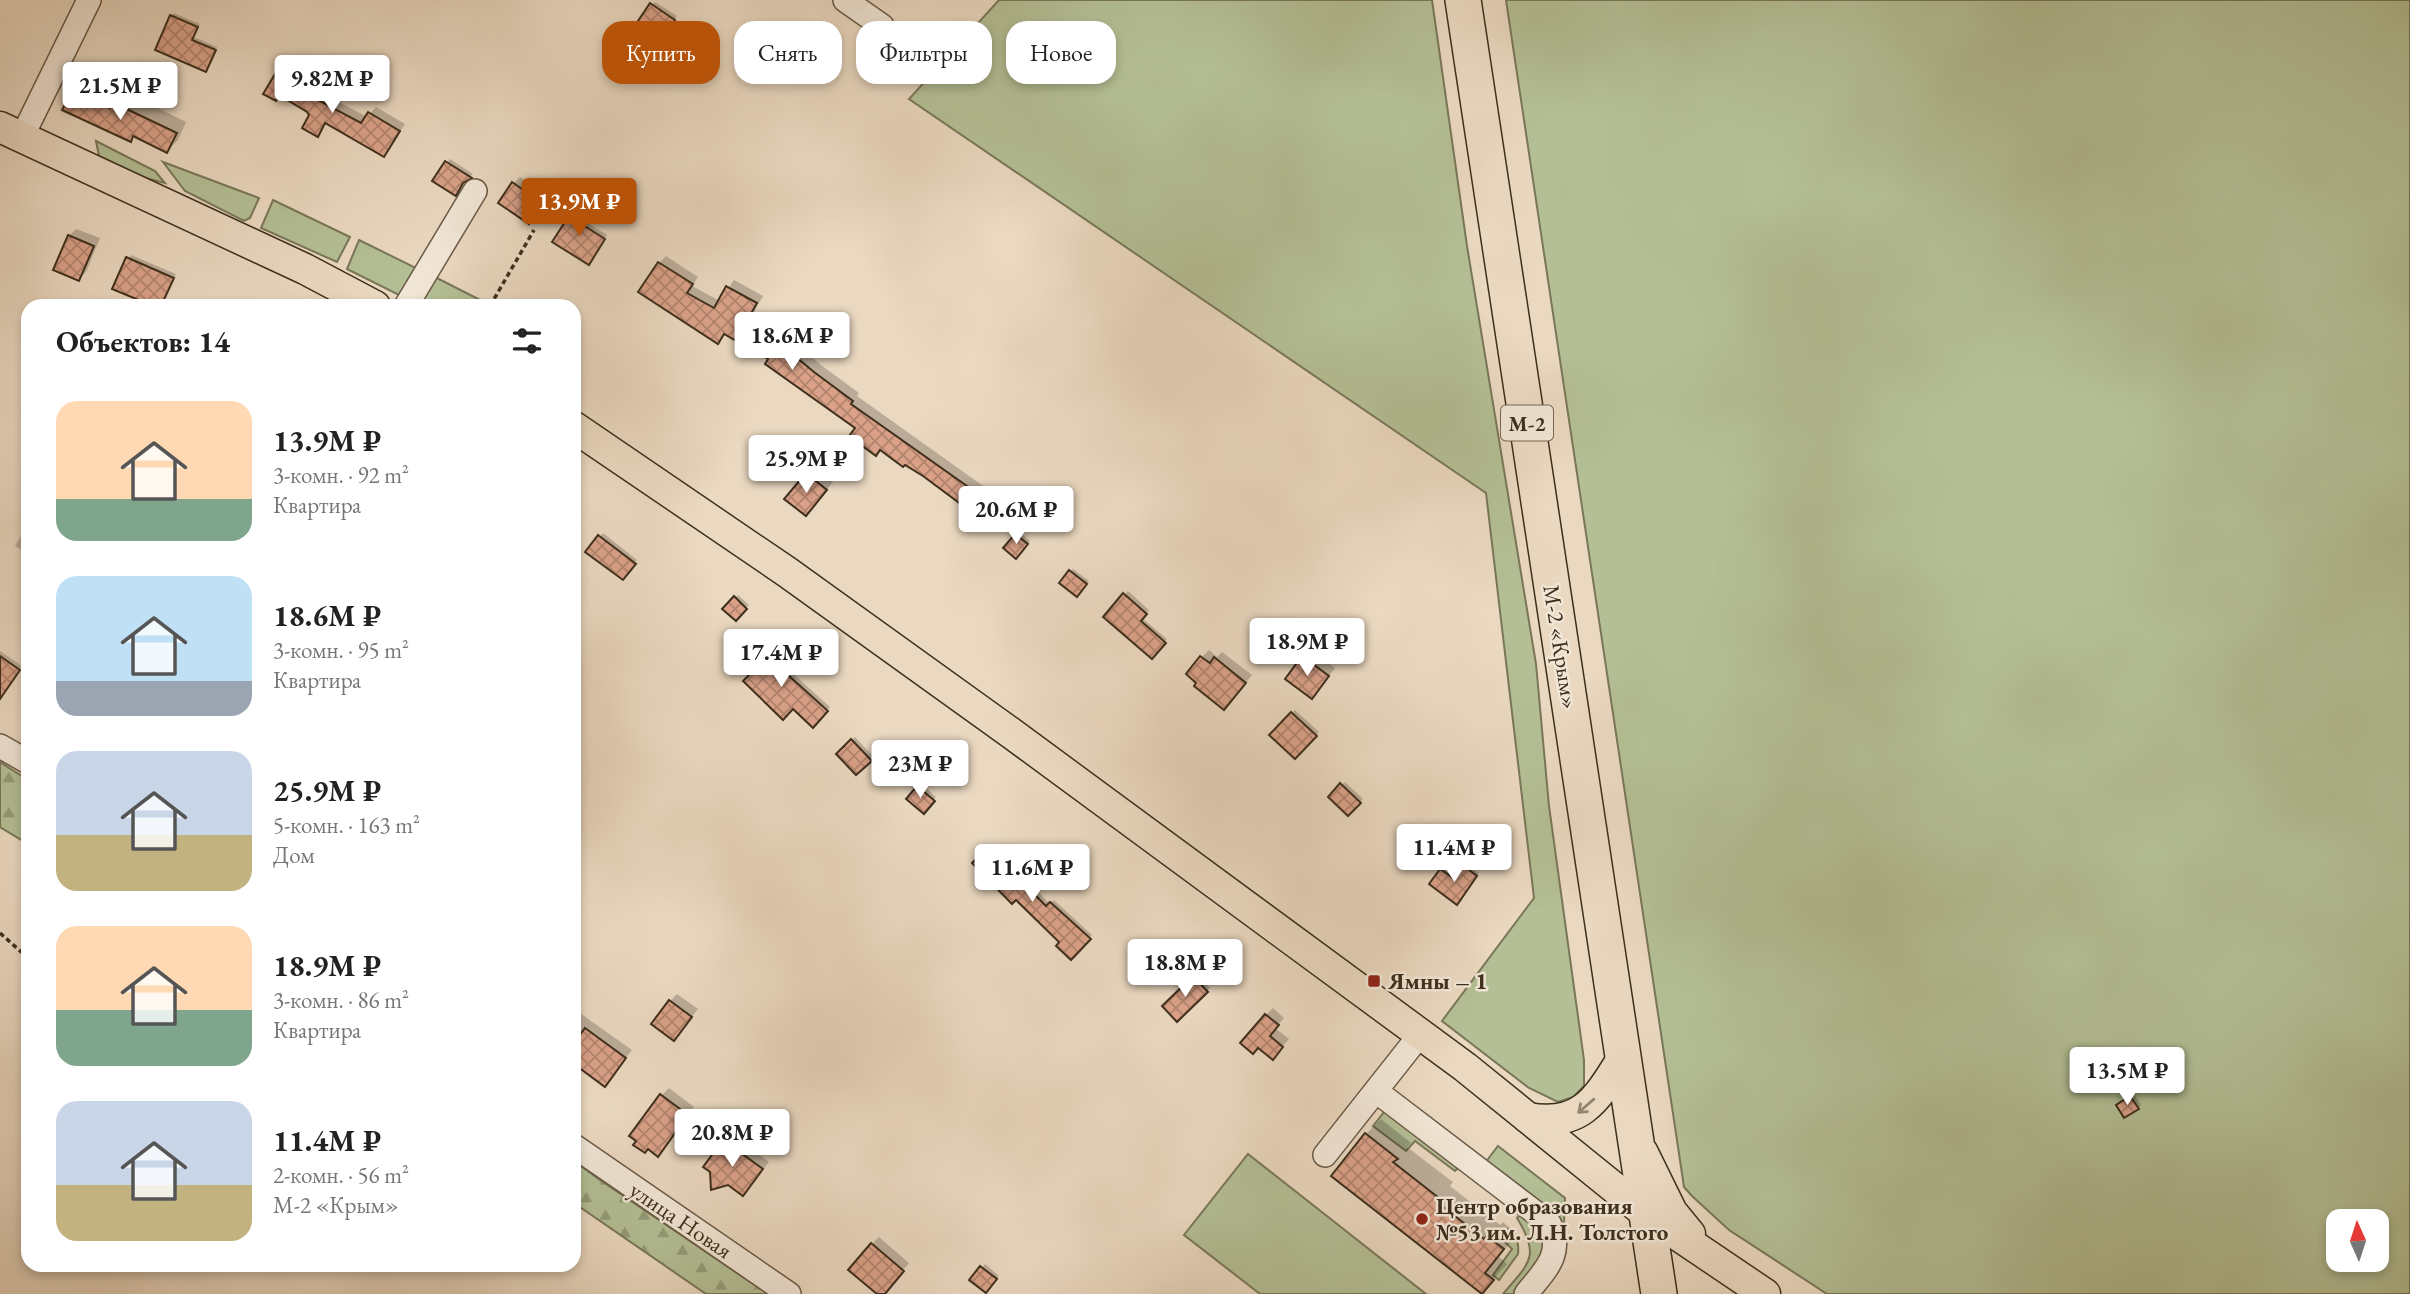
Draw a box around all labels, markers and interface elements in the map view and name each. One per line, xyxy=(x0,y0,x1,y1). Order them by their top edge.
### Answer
chip: Купить xyxy=(602,21,720,84)
chip: Снять xyxy=(734,21,842,84)
chip: Фильтры xyxy=(856,21,992,84)
chip: Новое xyxy=(1006,21,1116,84)
pin: 9.82M ₽ xyxy=(267,55,397,115)
pin: 21.5M ₽ xyxy=(55,62,185,122)
text: 9.82M ₽ xyxy=(291,63,373,93)
text: 21.5M ₽ xyxy=(79,70,161,100)
pin: 13.9M ₽ xyxy=(514,178,644,238)
text: 13.9M ₽ xyxy=(538,186,620,216)
pin: 18.6M ₽ xyxy=(727,312,857,372)
text: 18.6M ₽ xyxy=(751,320,833,350)
text: Объектов: 14 xyxy=(56,322,230,361)
icon: filters xyxy=(508,322,546,360)
road number: М-2 xyxy=(1501,406,1553,440)
text: 13.9M ₽ xyxy=(273,421,381,460)
icon: home xyxy=(112,429,196,513)
pin: 25.9M ₽ xyxy=(741,435,871,495)
text: 25.9M ₽ xyxy=(765,443,847,473)
text: 3-комн. · 92 m² xyxy=(273,460,409,490)
pin: 20.6M ₽ xyxy=(951,486,1081,546)
text: Квартира xyxy=(273,490,361,520)
text: 20.6M ₽ xyxy=(975,494,1057,524)
street label: М-2 «Крым» xyxy=(1536,583,1586,711)
text: 18.6M ₽ xyxy=(273,596,381,635)
icon: home xyxy=(112,604,196,688)
pin: 18.9M ₽ xyxy=(1242,618,1372,678)
text: 18.9M ₽ xyxy=(1266,626,1348,656)
pin: 17.4M ₽ xyxy=(716,630,846,689)
text: 3-комн. · 95 m² xyxy=(273,635,409,665)
text: 17.4M ₽ xyxy=(740,637,822,667)
text: Квартира xyxy=(273,665,361,695)
pin: 23M ₽ xyxy=(871,740,969,800)
text: 23M ₽ xyxy=(887,748,953,778)
text: 25.9M ₽ xyxy=(273,771,381,810)
icon: home xyxy=(112,779,196,863)
text: 5-комн. · 163 m² xyxy=(273,810,420,840)
pin: 11.4M ₽ xyxy=(1389,824,1519,884)
text: 11.4M ₽ xyxy=(1413,832,1495,862)
text: Дом xyxy=(273,840,315,870)
pin: 11.6M ₽ xyxy=(967,844,1097,904)
text: 11.6M ₽ xyxy=(991,852,1073,882)
pin: 18.8M ₽ xyxy=(1120,940,1250,999)
text: 18.9M ₽ xyxy=(273,946,381,985)
text: 18.8M ₽ xyxy=(1144,947,1226,977)
icon: home xyxy=(112,954,196,1038)
place label: Ямны – 1 xyxy=(1387,966,1487,996)
marker: Ямны – 1 xyxy=(1366,973,1382,989)
text: 3-комн. · 86 m² xyxy=(273,985,409,1015)
text: Квартира xyxy=(273,1015,361,1045)
pin: 13.5M ₽ xyxy=(2062,1048,2192,1107)
text: 13.5M ₽ xyxy=(2086,1055,2168,1085)
one-way arrow xyxy=(1578,1098,1596,1114)
pin: 20.8M ₽ xyxy=(667,1110,797,1169)
text: 20.8M ₽ xyxy=(691,1117,773,1147)
text: 11.4M ₽ xyxy=(273,1121,381,1160)
icon: home xyxy=(112,1129,196,1213)
text: 2-комн. · 56 m² xyxy=(273,1160,409,1190)
street label: улица Новая xyxy=(624,1175,738,1265)
text: М-2 «Крым» xyxy=(273,1190,399,1220)
place label: Центр образования №53 им. Л.Н. Толстого xyxy=(1436,1191,1669,1247)
north arrow xyxy=(2326,1209,2389,1272)
map controls xyxy=(2326,1209,2389,1272)
marker: Центр образования №53 им. Л.Н. Толстого xyxy=(1414,1211,1430,1227)

